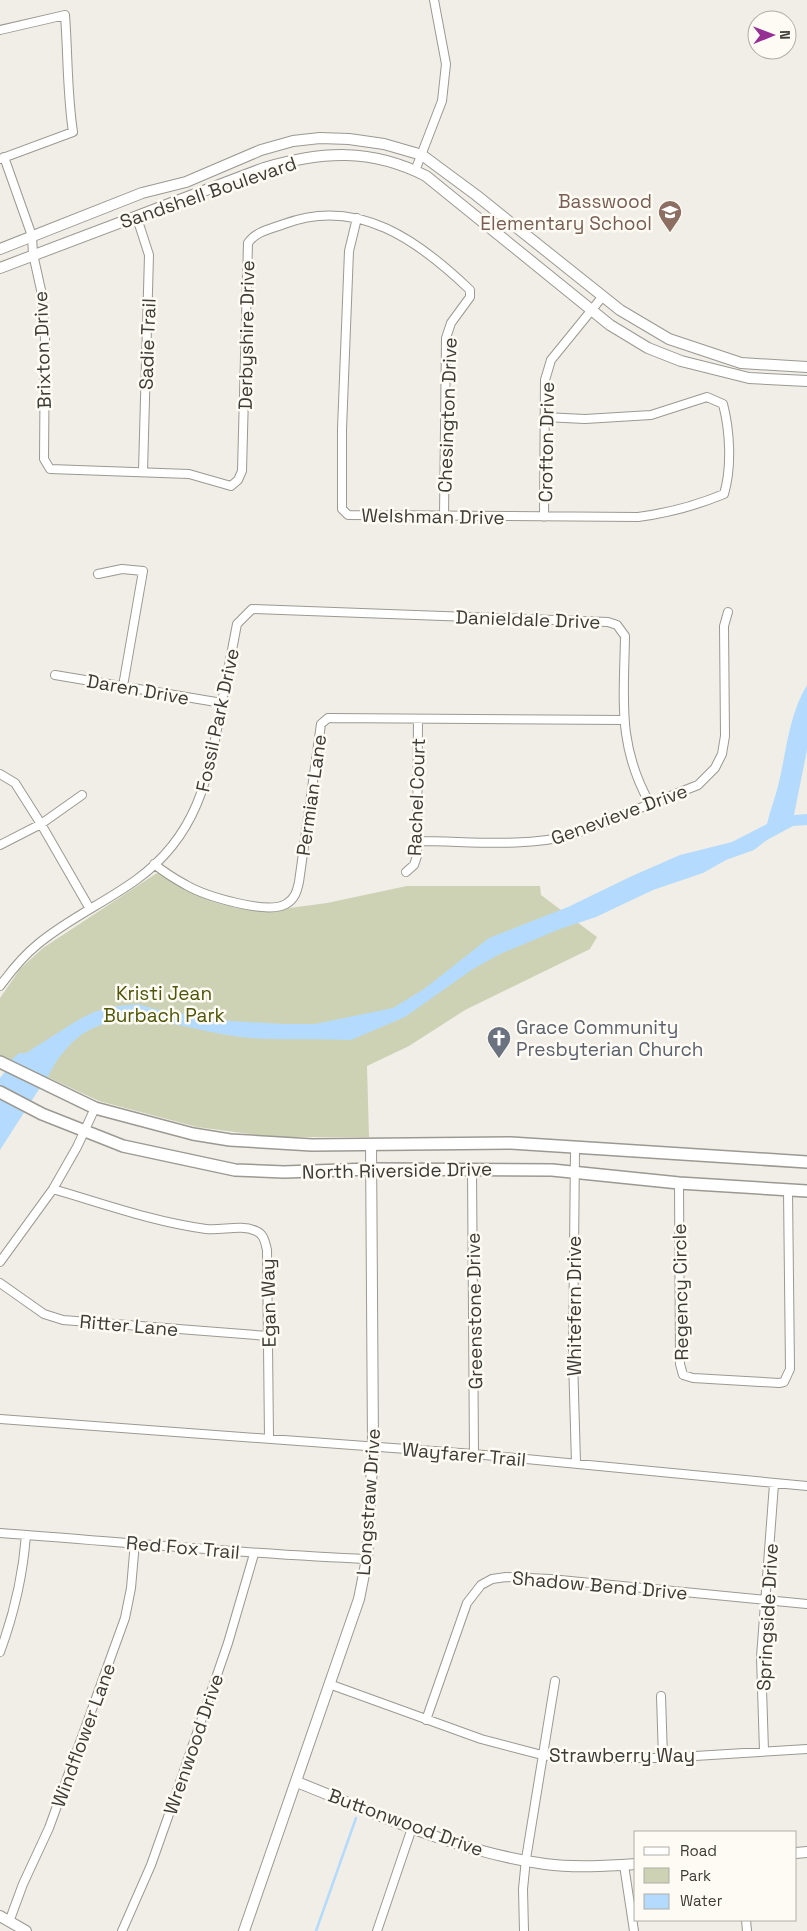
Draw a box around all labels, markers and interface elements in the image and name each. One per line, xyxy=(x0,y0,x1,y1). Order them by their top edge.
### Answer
north arrow xyxy=(747,10,797,60)
text: N xyxy=(776,30,794,40)
street label: Sandshell Boulevard xyxy=(117,151,300,234)
place label: Basswood Elementary School xyxy=(480,189,652,236)
school or university icon: Basswood Elementary School xyxy=(657,199,683,233)
street label: Derbyshire Drive xyxy=(233,260,260,410)
street label: Brixton Drive xyxy=(28,291,57,409)
street label: Sadie Trail xyxy=(133,298,162,390)
street label: Chesington Drive xyxy=(432,337,463,493)
street label: Crofton Drive xyxy=(533,381,560,503)
street label: Welshman Drive xyxy=(361,503,505,530)
street label: Danieldale Drive xyxy=(455,604,601,635)
street label: Fossil Park Drive xyxy=(190,646,245,794)
street label: Daren Drive xyxy=(85,668,191,711)
street label: Permian Lane xyxy=(291,733,332,857)
street label: Rachel Court xyxy=(402,738,431,856)
street label: Genevieve Drive xyxy=(547,778,691,851)
park label: Kristi Jean Burbach Park xyxy=(103,981,225,1028)
place label: Grace Community Presbyterian Church xyxy=(516,1015,703,1062)
church icon: Grace Community Presbyterian Church xyxy=(486,1025,512,1059)
street label: North Riverside Drive xyxy=(302,1156,492,1185)
street label: Regency Circle xyxy=(667,1223,694,1361)
street label: Greenstone Drive xyxy=(461,1232,488,1390)
street label: Whitefern Drive xyxy=(562,1236,587,1376)
street label: Egan Way xyxy=(255,1258,282,1348)
street label: Ritter Lane xyxy=(79,1309,179,1342)
street label: Longstraw Drive xyxy=(351,1428,386,1577)
street label: Wayfarer Trail xyxy=(401,1437,527,1472)
street label: Red Fox Trail xyxy=(125,1530,241,1565)
street label: Springside Drive xyxy=(751,1542,784,1692)
street label: Shadow Bend Drive xyxy=(511,1565,689,1606)
street label: Windflower Lane xyxy=(46,1660,121,1811)
street label: Wrenwood Drive xyxy=(158,1670,229,1818)
street label: Strawberry Way xyxy=(549,1743,695,1768)
street label: Buttonwood Drive xyxy=(325,1783,487,1862)
legend xyxy=(634,1831,797,1921)
text: Road xyxy=(680,1841,717,1860)
text: Park xyxy=(680,1866,711,1885)
text: Water xyxy=(680,1891,723,1910)

